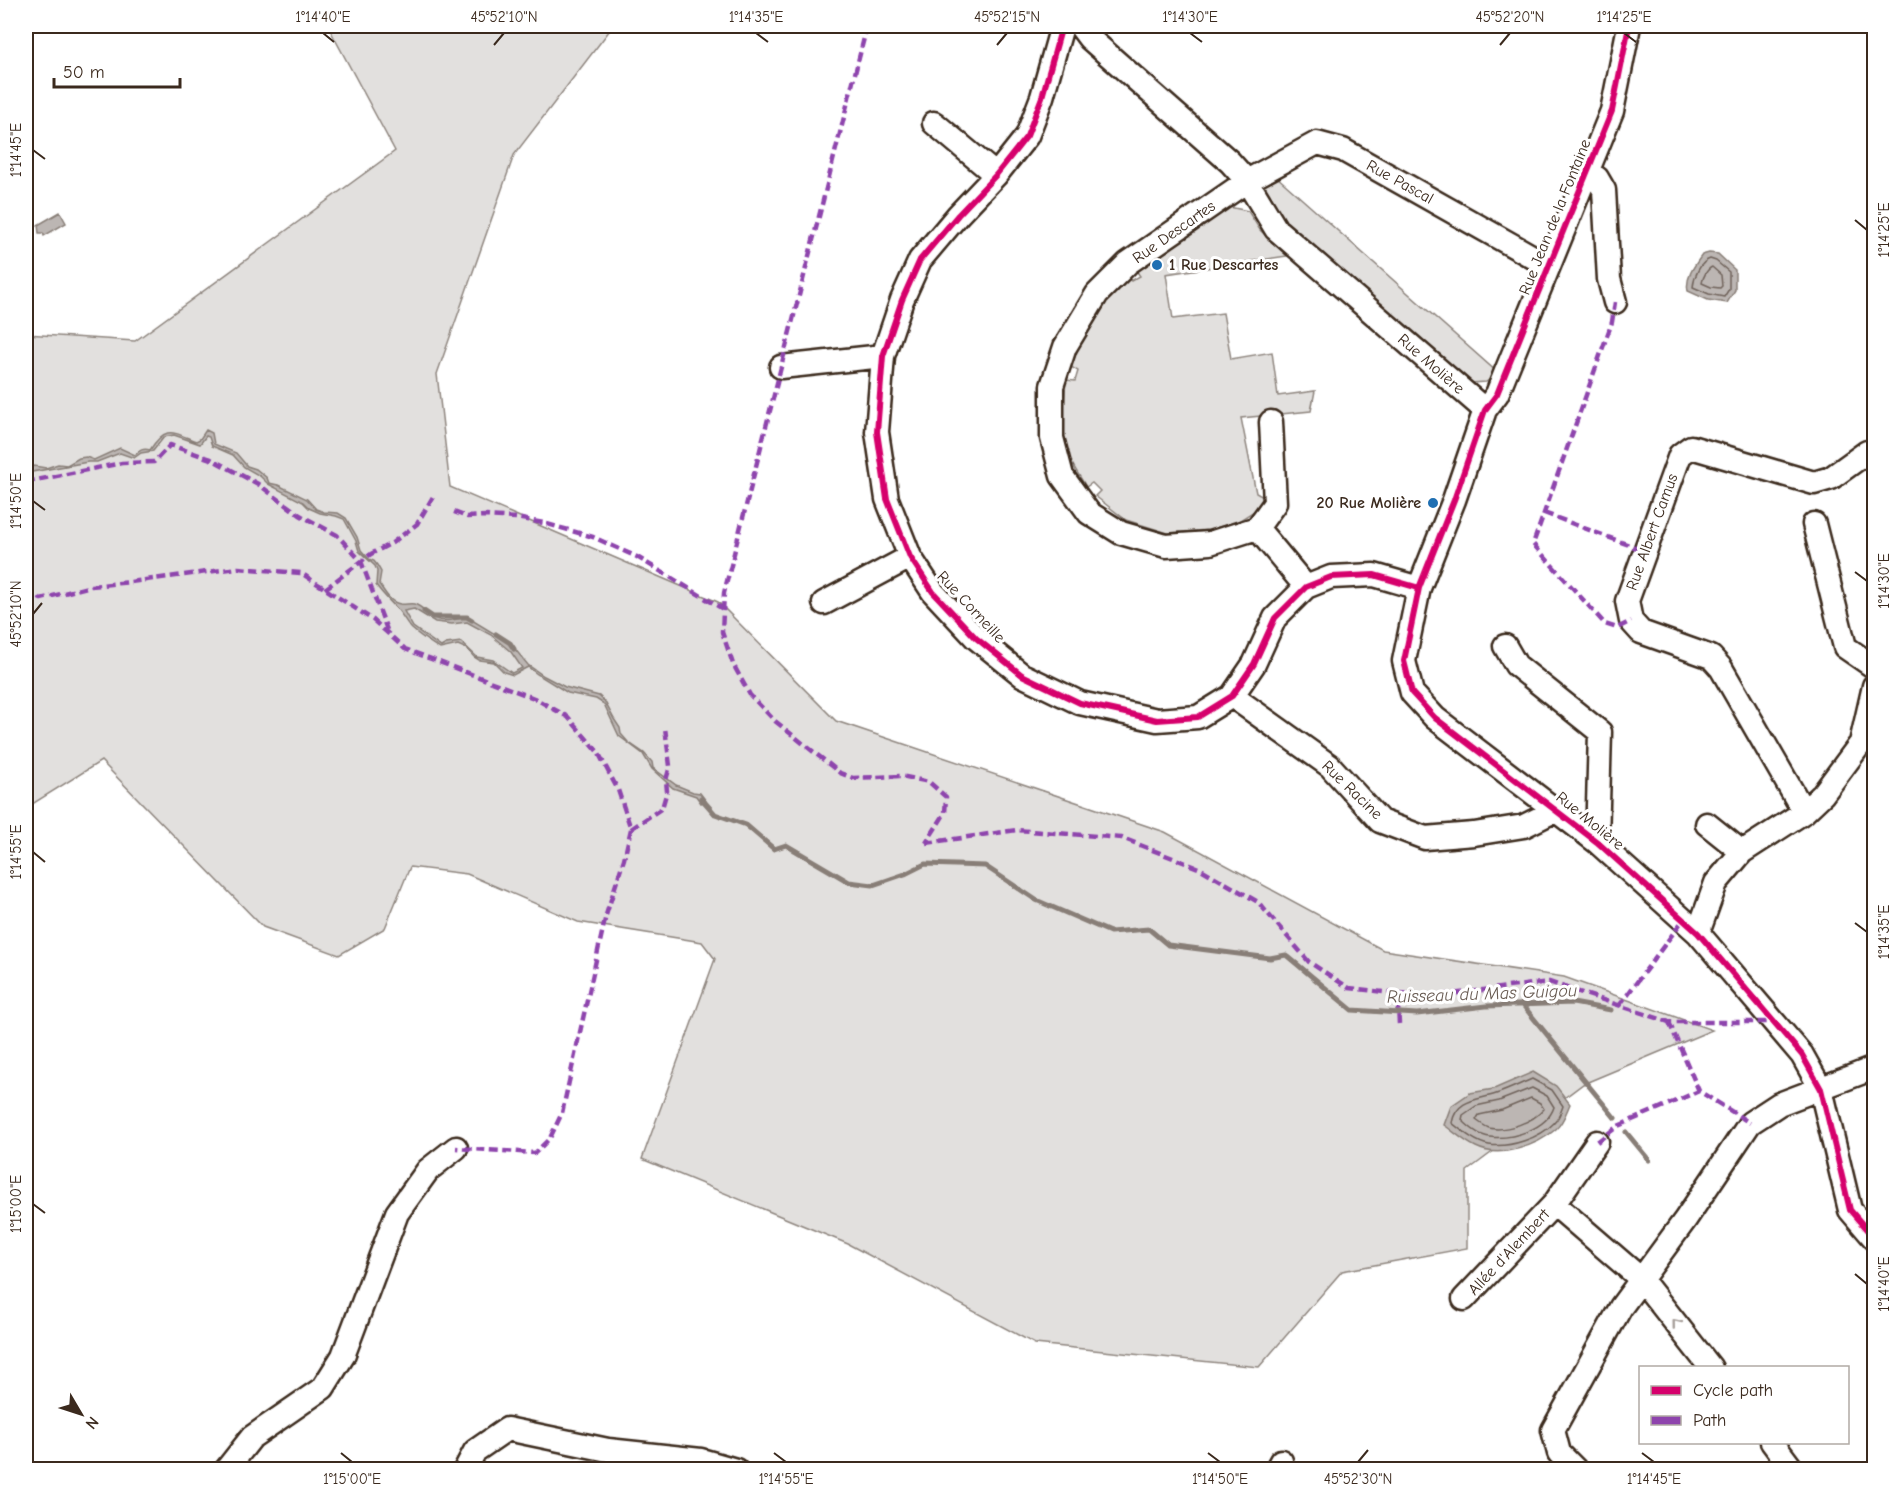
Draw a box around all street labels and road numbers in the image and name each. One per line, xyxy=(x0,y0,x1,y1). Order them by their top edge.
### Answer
street label: Rue Jean de la Fontaine xyxy=(1516,137,1594,297)
street label: Rue Pascal xyxy=(1363,156,1437,208)
street label: Rue Descartes xyxy=(1129,197,1219,267)
street label: Rue Molière xyxy=(1394,330,1468,398)
street label: Rue Albert Camus xyxy=(1623,471,1682,593)
street label: Rue Corneille xyxy=(933,567,1009,647)
street label: Rue Racine xyxy=(1318,757,1386,823)
street label: Rue Molière xyxy=(1552,788,1628,854)
street label: Allée d'Alembert xyxy=(1465,1205,1554,1299)

